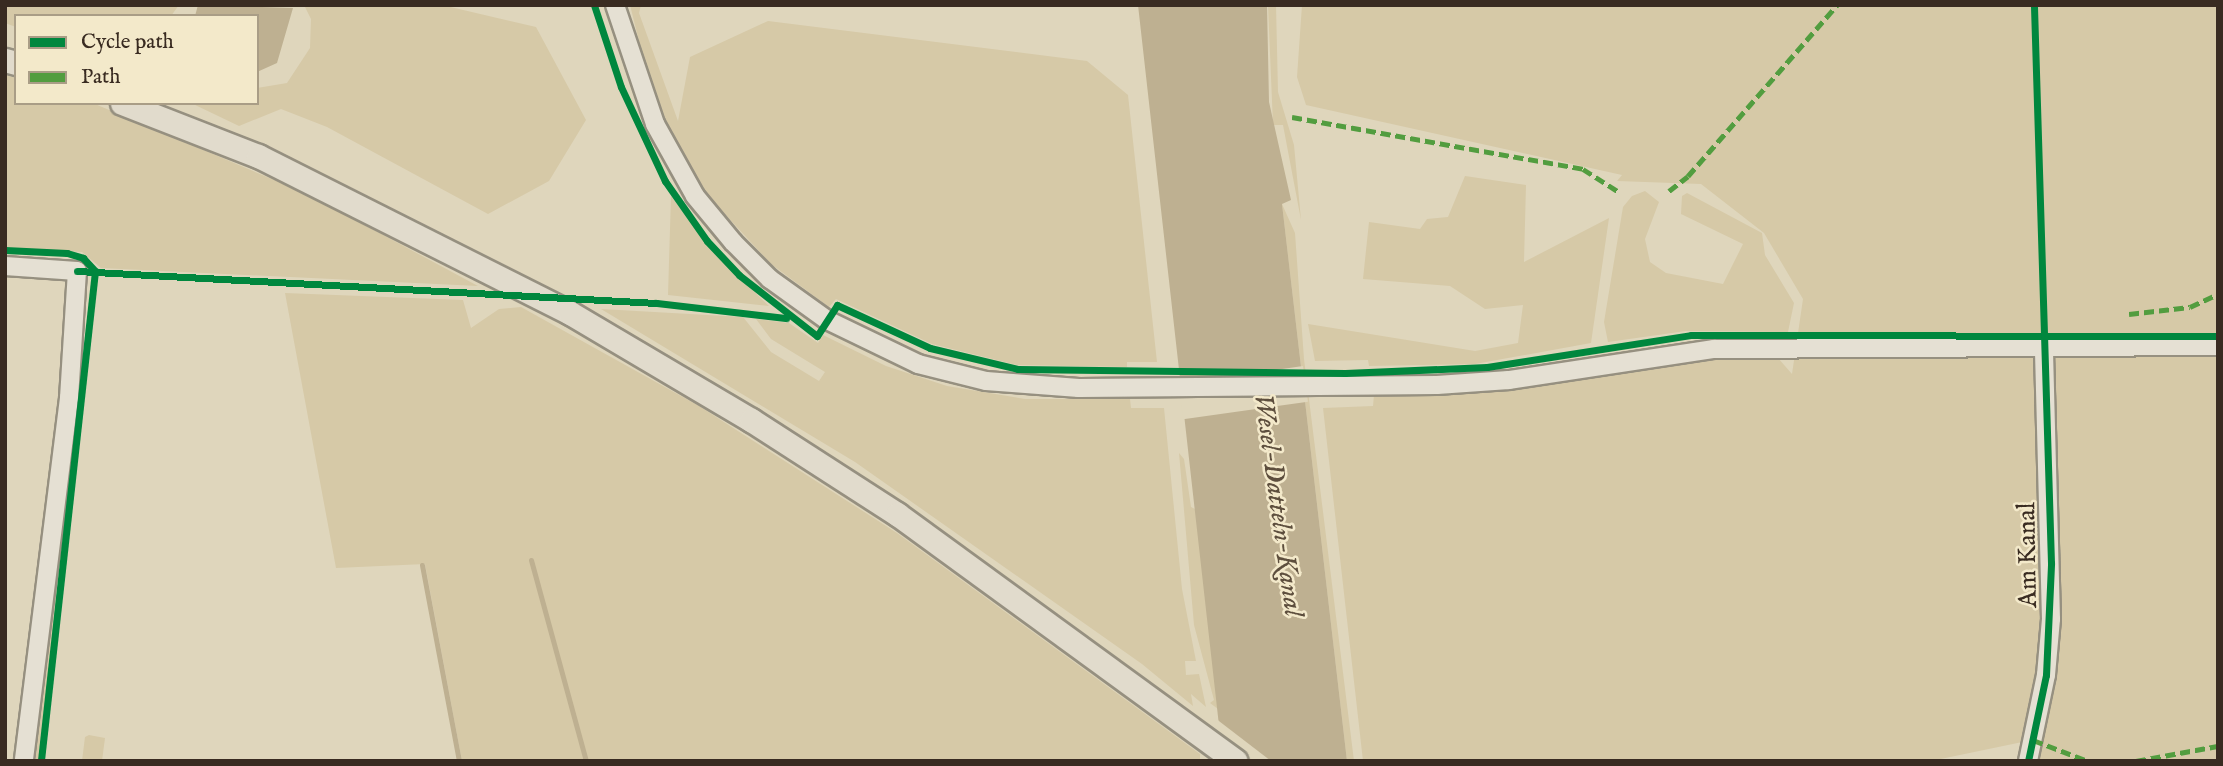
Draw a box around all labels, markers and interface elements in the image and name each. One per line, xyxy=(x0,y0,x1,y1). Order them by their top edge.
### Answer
legend xyxy=(14,14,259,105)
text: Cycle path xyxy=(81,29,174,56)
text: Path xyxy=(81,64,120,91)
water label: Wesel-Datteln-Kanal xyxy=(1245,392,1309,618)
street label: Am Kanal xyxy=(2011,502,2045,608)

